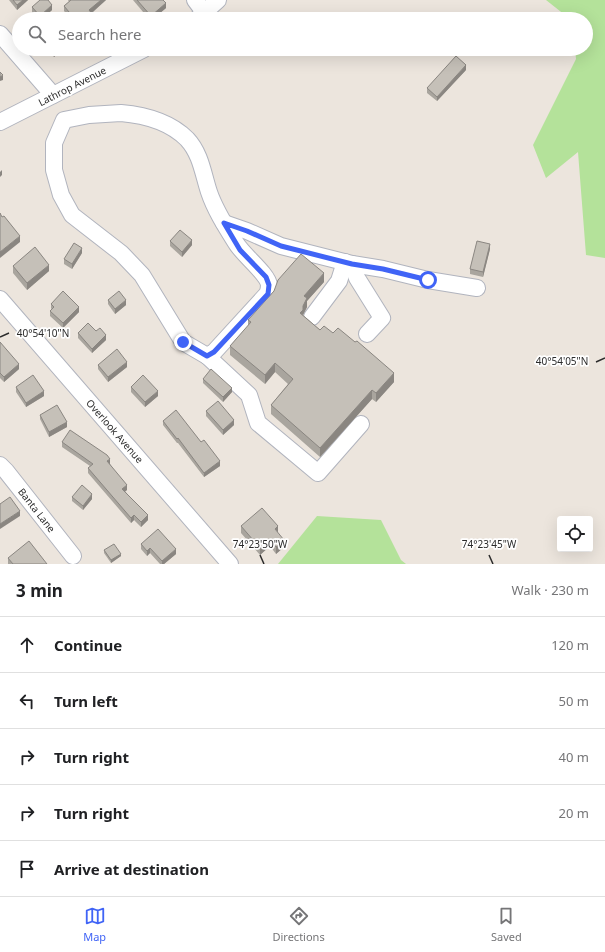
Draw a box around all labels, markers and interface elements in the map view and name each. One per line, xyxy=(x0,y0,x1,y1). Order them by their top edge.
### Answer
search box xyxy=(12,12,593,56)
icon: search xyxy=(26,23,48,45)
text: Search here xyxy=(58,24,141,44)
street label: Lathrop Avenue xyxy=(36,63,109,109)
route start xyxy=(419,271,437,289)
text: 40°54'10"N xyxy=(17,326,69,340)
route end xyxy=(174,333,192,351)
text: 40°54'05"N xyxy=(536,354,588,368)
street label: Overlook Avenue xyxy=(83,396,147,466)
street label: Banta Lane xyxy=(15,485,59,535)
map controls xyxy=(557,516,593,552)
button: locate xyxy=(557,516,593,552)
text: 74°23'50"W xyxy=(233,537,288,551)
text: 74°23'45"W xyxy=(462,537,517,551)
text: 3 min xyxy=(16,579,63,602)
text: Walk · 230 m xyxy=(511,581,589,599)
icon: ahead xyxy=(16,634,38,656)
text: Continue xyxy=(54,635,122,655)
text: 120 m xyxy=(551,636,589,654)
icon: left xyxy=(16,690,38,712)
text: Turn left xyxy=(54,691,118,711)
text: 50 m xyxy=(559,692,589,710)
icon: right xyxy=(16,746,38,768)
text: Turn right xyxy=(54,747,129,767)
text: 40 m xyxy=(559,748,589,766)
icon: right xyxy=(16,802,38,824)
text: Turn right xyxy=(54,803,129,823)
text: 20 m xyxy=(559,804,589,822)
icon: arrive xyxy=(16,858,38,880)
text: Arrive at destination xyxy=(54,859,209,879)
tab: Map xyxy=(83,905,106,944)
tab: Directions xyxy=(272,905,325,944)
tab: Saved xyxy=(491,905,522,944)

